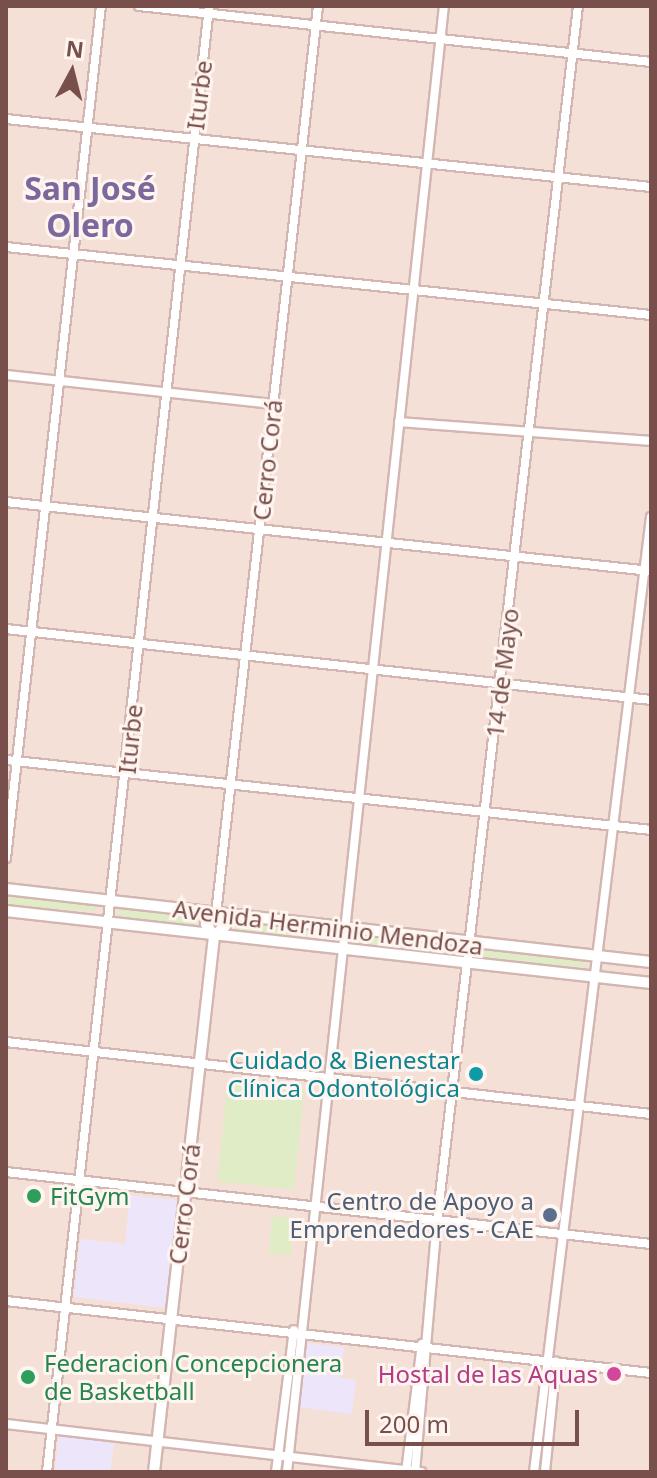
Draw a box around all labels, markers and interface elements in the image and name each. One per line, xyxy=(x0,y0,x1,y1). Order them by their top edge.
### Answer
north arrow xyxy=(32,32,112,112)
text: N xyxy=(64,32,86,64)
street label: Iturbe xyxy=(180,59,218,131)
district label: San José Olero xyxy=(24,170,156,245)
street label: Cerro Corá xyxy=(246,398,288,522)
street label: 14 de Mayo xyxy=(480,607,524,739)
street label: Iturbe xyxy=(112,703,148,775)
street label: Avenida Herminio Mendoza xyxy=(171,894,485,960)
place label: Cuidado & Bienestar Clínica Odontológica xyxy=(228,1046,460,1102)
marker: Cuidado & Bienestar Clínica Odontológica xyxy=(467,1065,485,1083)
street label: Cerro Corá xyxy=(162,1142,206,1266)
place label: FitGym xyxy=(50,1182,129,1210)
marker: FitGym xyxy=(25,1187,43,1205)
place label: Centro de Apoyo a Emprendedores - CAE xyxy=(290,1187,534,1243)
marker: Centro de Apoyo a Emprendedores - CAE xyxy=(541,1206,559,1224)
place label: Federacion Concepcionera de Basketball xyxy=(44,1349,342,1405)
place label: Hostal de las Aquas xyxy=(378,1360,598,1388)
marker: Hostal de las Aquas xyxy=(605,1365,623,1383)
marker: Federacion Concepcionera de Basketball xyxy=(19,1368,37,1386)
scale bar xyxy=(369,1394,583,1444)
text: 200 m xyxy=(379,1407,449,1440)

